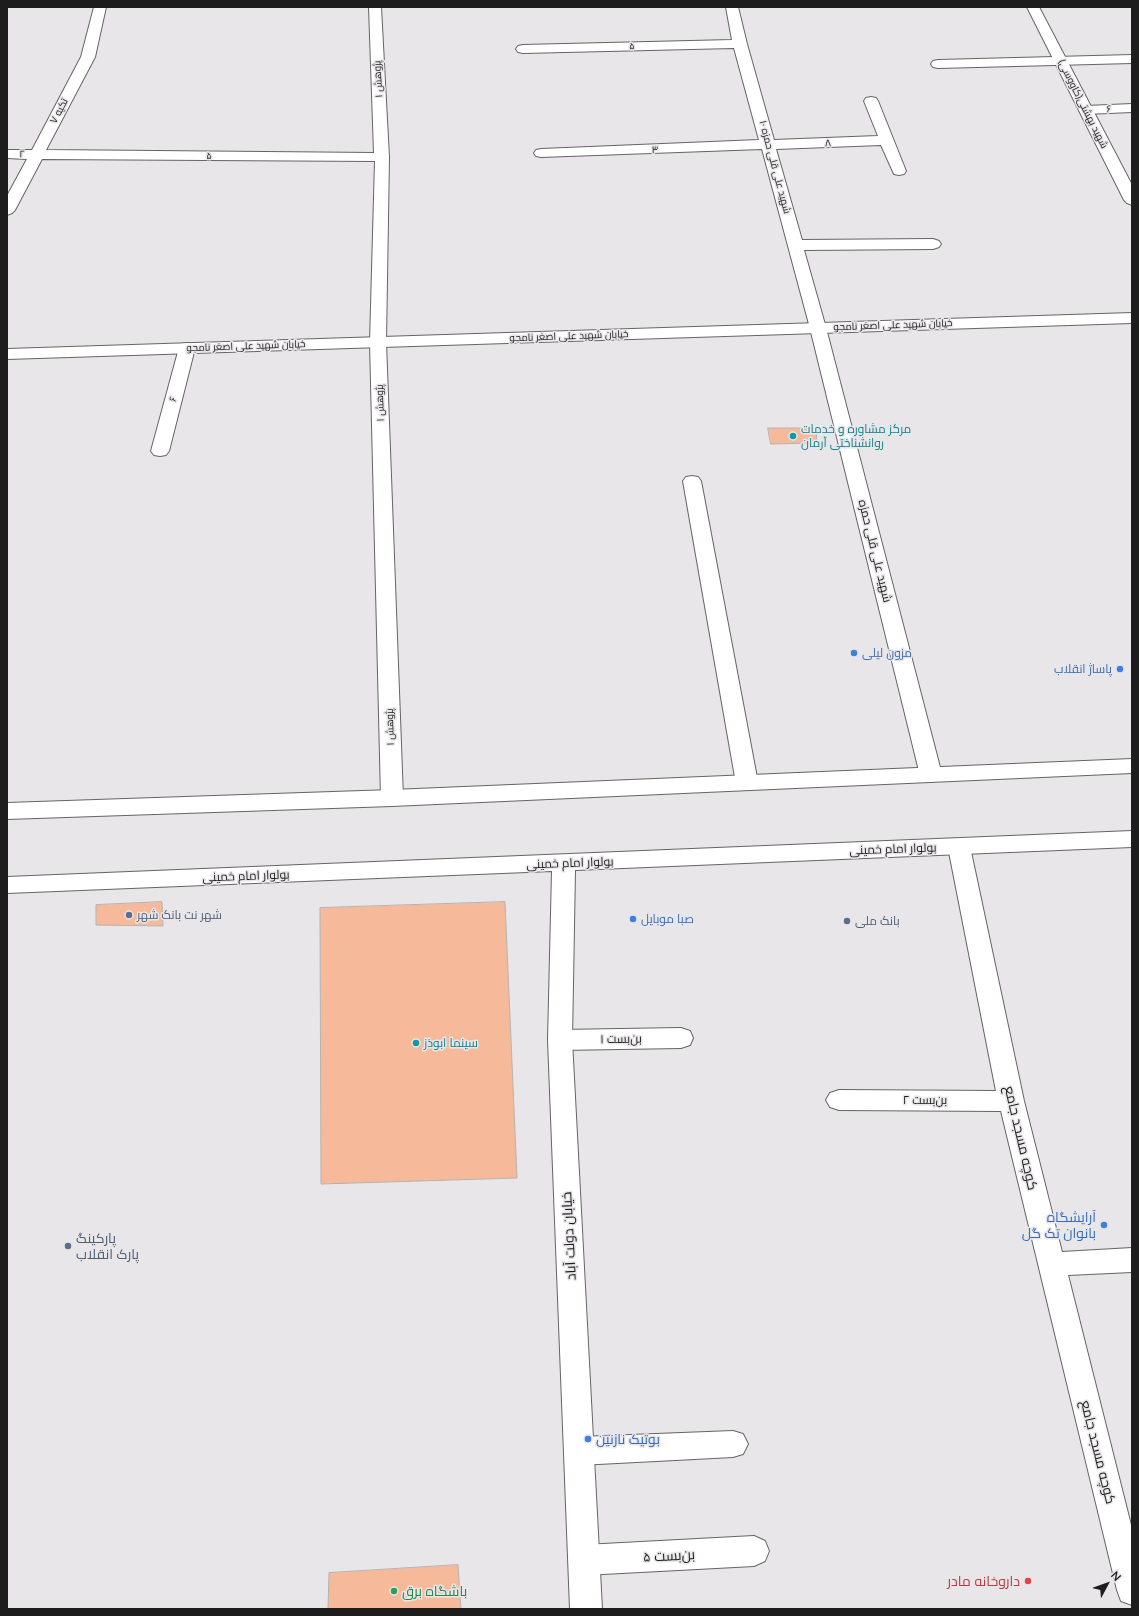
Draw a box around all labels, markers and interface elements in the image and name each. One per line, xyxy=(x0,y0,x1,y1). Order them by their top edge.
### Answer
street label: ۵ xyxy=(629,40,635,52)
street label: شهید بهشتی(کاووسی) xyxy=(1055,58,1111,150)
street label: پژوهش ۱ xyxy=(371,60,385,98)
street label: تکیه ۷ xyxy=(47,96,71,126)
street label: ۶ xyxy=(1106,103,1112,115)
street label: شهید علی قلی حمزه ۱۰ xyxy=(757,119,793,215)
street label: ۸ xyxy=(825,137,831,149)
street label: ۳ xyxy=(651,144,659,156)
street label: ۲ xyxy=(19,148,25,160)
street label: ۵ xyxy=(206,150,212,162)
street label: خیابان شهید علی اصغر نامجو xyxy=(833,317,953,333)
street label: خیابان شهید علی اصغر نامجو xyxy=(509,328,629,344)
street label: خیابان شهید علی اصغر نامجو xyxy=(186,338,306,354)
street label: پژوهش ۱ xyxy=(373,384,387,422)
street label: ۶ xyxy=(167,395,179,403)
place label: مرکز مشاوره و خدمات روانشناختی آرمان xyxy=(801,422,911,450)
marker: مرکز مشاوره و خدمات روانشناختی آرمان xyxy=(788,431,798,441)
street label: شهید علی قلی حمزه xyxy=(855,498,895,604)
place label: مزون لیلی xyxy=(862,646,912,660)
marker: مزون لیلی xyxy=(849,648,859,658)
place label: پاساژ انقلاب xyxy=(1054,662,1112,676)
marker: پاساژ انقلاب xyxy=(1115,664,1125,674)
street label: پژوهش ۱ xyxy=(383,708,397,746)
street label: بولوار امام خمینی xyxy=(849,840,937,858)
street label: بولوار امام خمینی xyxy=(526,854,614,872)
street label: بولوار امام خمینی xyxy=(202,867,290,885)
place label: شهر نت بانک شهر xyxy=(137,908,222,922)
marker: شهر نت بانک شهر xyxy=(124,910,134,920)
place label: صبا موبایل xyxy=(641,912,694,926)
marker: صبا موبایل xyxy=(628,914,638,924)
place label: بانک ملی xyxy=(855,914,900,928)
marker: بانک ملی xyxy=(842,916,852,926)
street label: بن‌بست ۱ xyxy=(600,1031,642,1047)
place label: سینما ابوذز xyxy=(424,1036,478,1050)
marker: سینما ابوذز xyxy=(411,1038,421,1048)
street label: کوچه مسجد جامع xyxy=(1001,1084,1041,1192)
street label: بن‌بست ۲ xyxy=(903,1093,947,1107)
street label: خیابان دولت آباد xyxy=(558,1191,580,1281)
place label: آرایشگاه بانوان تک گل xyxy=(1022,1209,1096,1242)
marker: آرایشگاه بانوان تک گل xyxy=(1099,1220,1109,1230)
place label: پارکینگ پارک انقلاب xyxy=(76,1230,139,1262)
marker: پارکینگ پارک انقلاب xyxy=(63,1241,73,1251)
street label: کوچه مسجد جامع xyxy=(1077,1398,1119,1506)
place label: بوتیک نازنین xyxy=(596,1431,660,1447)
marker: بوتیک نازنین xyxy=(583,1434,593,1444)
street label: بن‌بست ۵ xyxy=(643,1546,695,1566)
north arrow xyxy=(1087,1564,1127,1604)
text: N xyxy=(1109,1568,1124,1583)
place label: داروخانه مادر xyxy=(947,1573,1020,1589)
marker: داروخانه مادر xyxy=(1023,1576,1033,1586)
place label: باشگاه برق xyxy=(402,1583,467,1599)
marker: باشگاه برق xyxy=(389,1586,399,1596)

